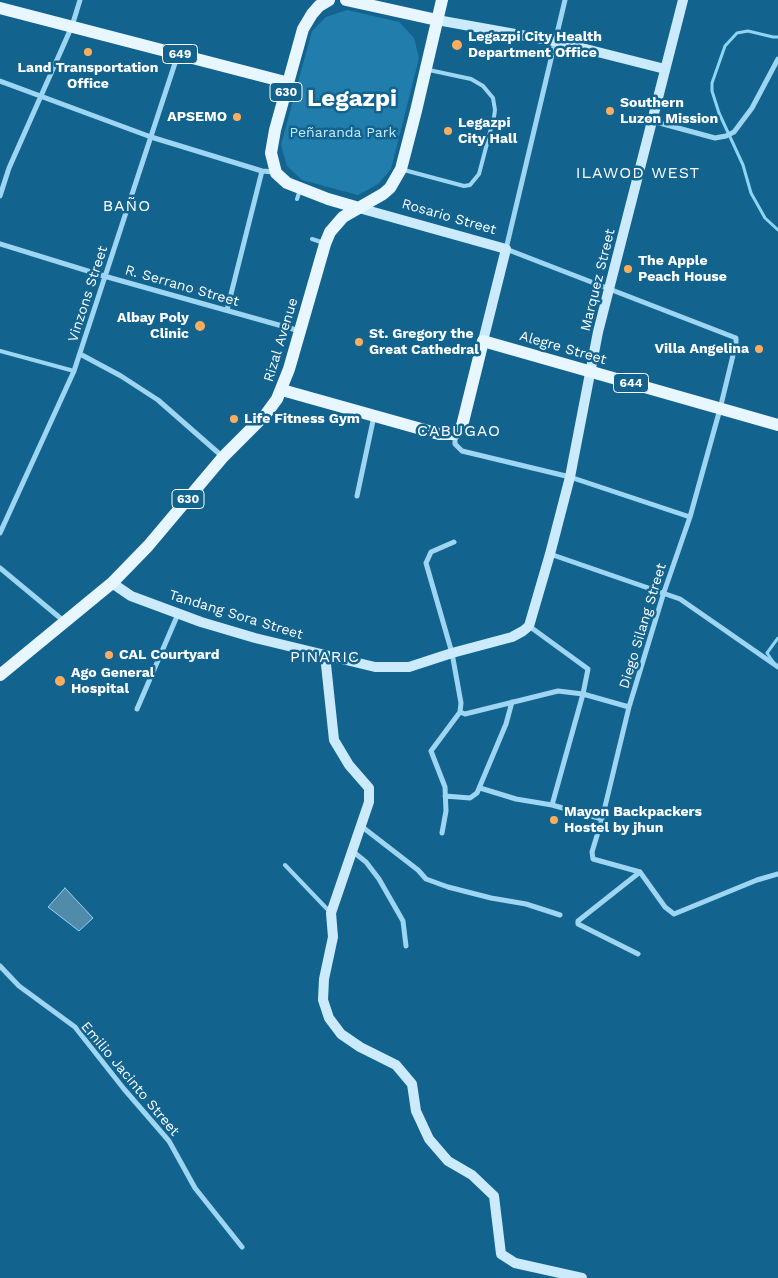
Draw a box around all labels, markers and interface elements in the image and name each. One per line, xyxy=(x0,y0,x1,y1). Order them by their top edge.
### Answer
place label: Legazpi City Health Department Office xyxy=(468,29,602,62)
marker: Legazpi City Health Department Office xyxy=(450,38,464,52)
road number: 649 xyxy=(162,44,198,64)
marker: Land Transportation Office xyxy=(82,46,94,58)
place label: Land Transportation Office xyxy=(18,60,158,92)
road number: 630 xyxy=(270,82,302,101)
district label: Legazpi xyxy=(307,85,397,113)
place label: Southern Luzon Mission xyxy=(620,95,718,128)
marker: Southern Luzon Mission xyxy=(604,105,616,117)
place label: APSEMO xyxy=(167,109,227,125)
marker: APSEMO xyxy=(231,111,243,123)
place label: Legazpi City Hall xyxy=(458,115,517,148)
park label: Peñaranda Park xyxy=(290,125,396,141)
marker: Legazpi City Hall xyxy=(442,125,454,137)
district label: ILAWOD WEST xyxy=(574,163,702,183)
street label: Rosario Street xyxy=(400,195,498,239)
district label: BAÑO xyxy=(102,196,152,216)
street label: Marquez Street xyxy=(577,227,619,333)
street label: Vinzons Street xyxy=(65,244,111,344)
place label: The Apple Peach House xyxy=(638,253,727,286)
street label: R. Serrano Street xyxy=(123,262,241,310)
marker: The Apple Peach House xyxy=(622,263,634,275)
street label: Rizal Avenue xyxy=(260,296,302,384)
place label: Albay Poly Clinic xyxy=(117,310,189,342)
marker: Albay Poly Clinic xyxy=(193,319,207,333)
place label: St. Gregory the Great Cathedral xyxy=(369,326,479,358)
street label: Alegre Street xyxy=(518,328,608,368)
marker: St. Gregory the Great Cathedral xyxy=(353,336,365,348)
place label: Villa Angelina xyxy=(654,341,749,357)
marker: Villa Angelina xyxy=(753,343,765,355)
road number: 644 xyxy=(614,373,648,392)
place label: Life Fitness Gym xyxy=(244,411,360,427)
marker: Life Fitness Gym xyxy=(228,413,240,425)
district label: CABUGAO xyxy=(416,421,502,441)
road number: 630 xyxy=(172,489,204,508)
street label: Diego Silang Street xyxy=(616,561,670,691)
street label: Tandang Sora Street xyxy=(167,587,305,643)
place label: CAL Courtyard xyxy=(119,647,220,663)
district label: PINARIC xyxy=(289,647,361,667)
marker: CAL Courtyard xyxy=(103,649,115,661)
place label: Ago General Hospital xyxy=(71,665,154,698)
marker: Ago General Hospital xyxy=(53,674,67,688)
place label: Mayon Backpackers Hostel by jhun xyxy=(564,804,702,836)
marker: Mayon Backpackers Hostel by jhun xyxy=(548,814,560,826)
street label: Emilio Jacinto Street xyxy=(77,1018,183,1140)

